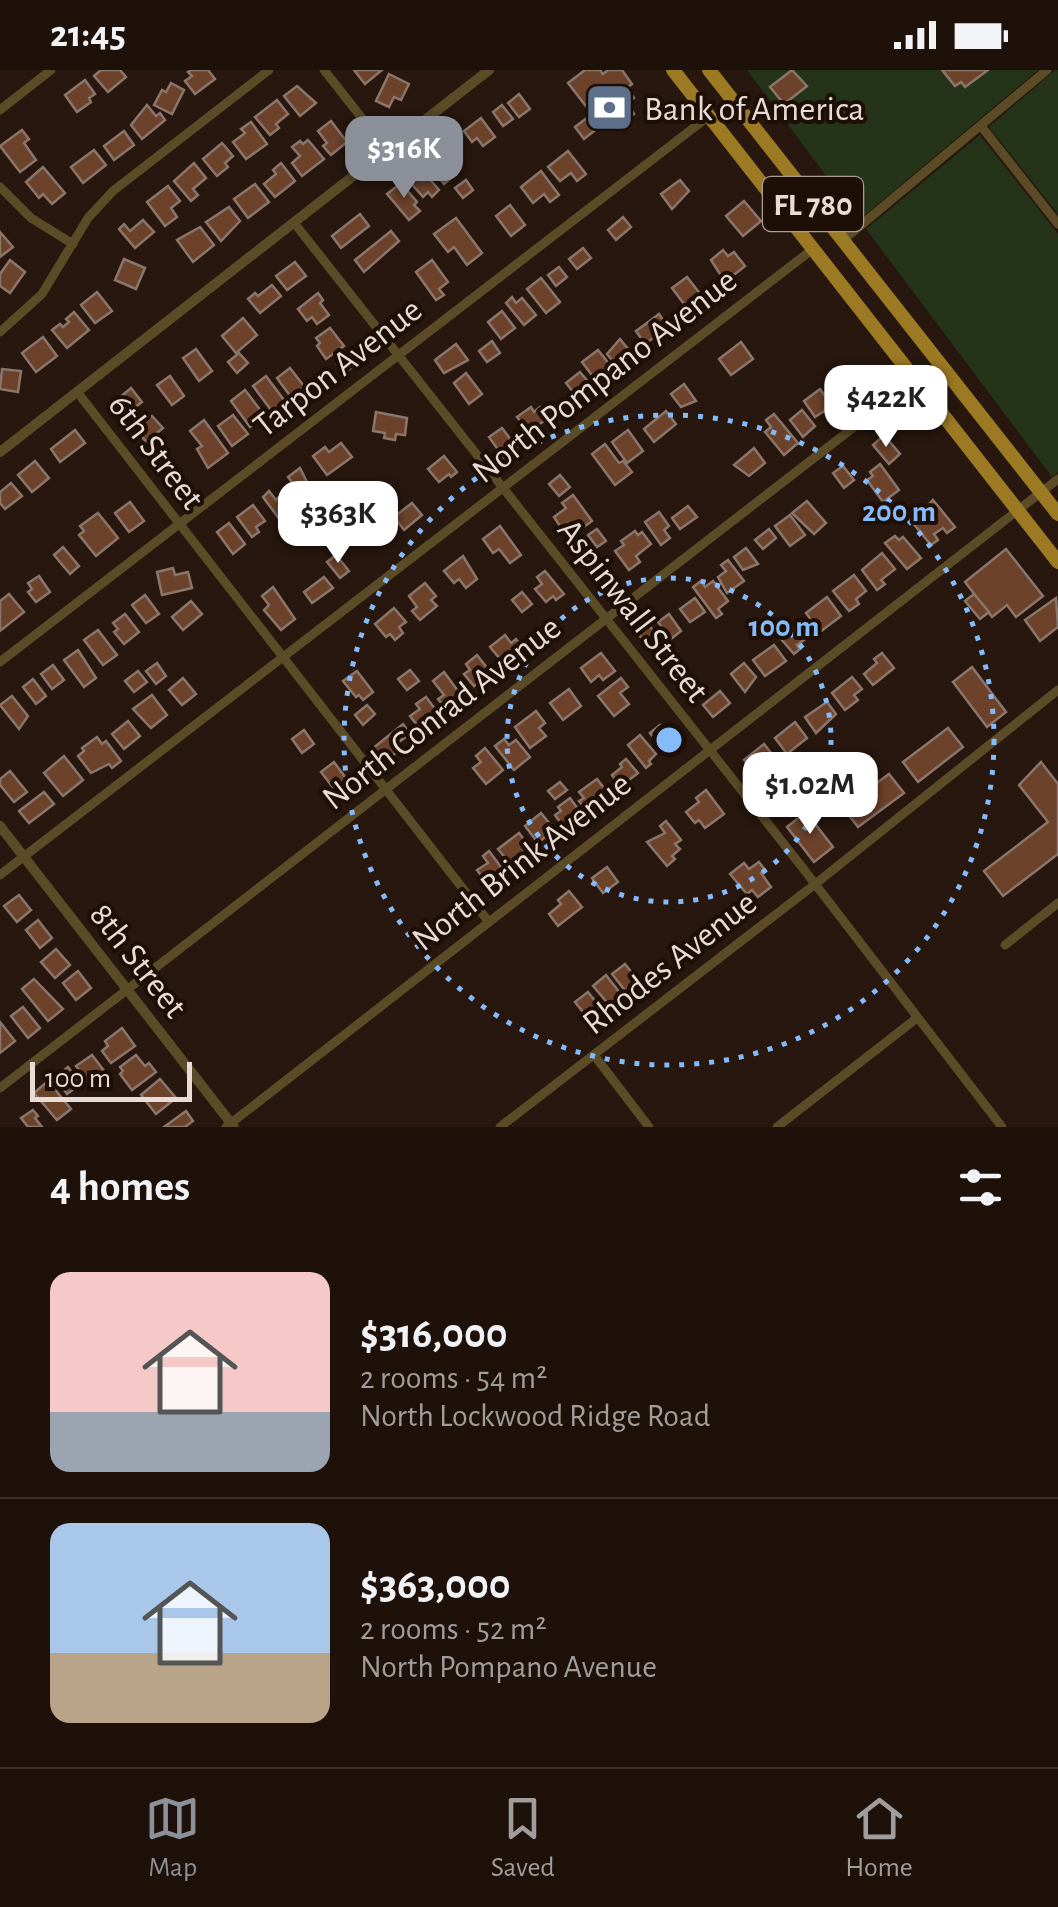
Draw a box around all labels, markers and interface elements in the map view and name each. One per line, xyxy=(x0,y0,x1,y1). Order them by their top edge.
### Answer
text: 21:45 xyxy=(50,16,126,54)
bank icon: Bank of America xyxy=(583,82,635,134)
place label: Bank of America xyxy=(644,92,864,127)
pin: $316K xyxy=(334,116,474,201)
text: $316K xyxy=(367,132,441,164)
road number: FL 780 xyxy=(763,177,863,231)
street label: North Pompano Avenue xyxy=(466,262,744,490)
street label: Tarpon Avenue xyxy=(247,292,428,444)
pin: $422K xyxy=(816,365,956,450)
text: $422K xyxy=(846,381,926,413)
street label: 6th Street xyxy=(102,388,210,516)
pin: $363K xyxy=(268,481,408,566)
text: $363K xyxy=(300,497,376,529)
text: 200 m xyxy=(862,497,936,527)
street label: Aspinwall Street xyxy=(551,513,715,709)
street label: North Conrad Avenue xyxy=(316,610,568,817)
text: 100 m xyxy=(749,612,819,642)
centre of rings xyxy=(651,722,687,758)
pin: $1.02M xyxy=(729,752,891,837)
street label: North Brink Avenue xyxy=(406,766,638,958)
text: $1.02M xyxy=(765,768,855,800)
street label: Rhodes Avenue xyxy=(577,885,763,1041)
street label: 8th Street xyxy=(83,897,193,1025)
scale bar xyxy=(30,1057,192,1102)
text: 100 m xyxy=(45,1065,111,1093)
icon: filters xyxy=(953,1160,1008,1215)
text: 4 homes xyxy=(50,1166,190,1208)
icon: home xyxy=(130,1312,250,1432)
text: $316,000 xyxy=(360,1313,508,1355)
text: 2 rooms · 54 m² xyxy=(360,1362,547,1394)
text: North Lockwood Ridge Road xyxy=(360,1400,710,1432)
icon: home xyxy=(130,1563,250,1683)
text: $363,000 xyxy=(360,1564,511,1606)
text: 2 rooms · 52 m² xyxy=(360,1613,547,1645)
text: North Pompano Avenue xyxy=(360,1651,657,1683)
tab: Map xyxy=(145,1791,200,1885)
tab: Saved xyxy=(491,1791,555,1885)
tab: Home xyxy=(845,1791,913,1885)

